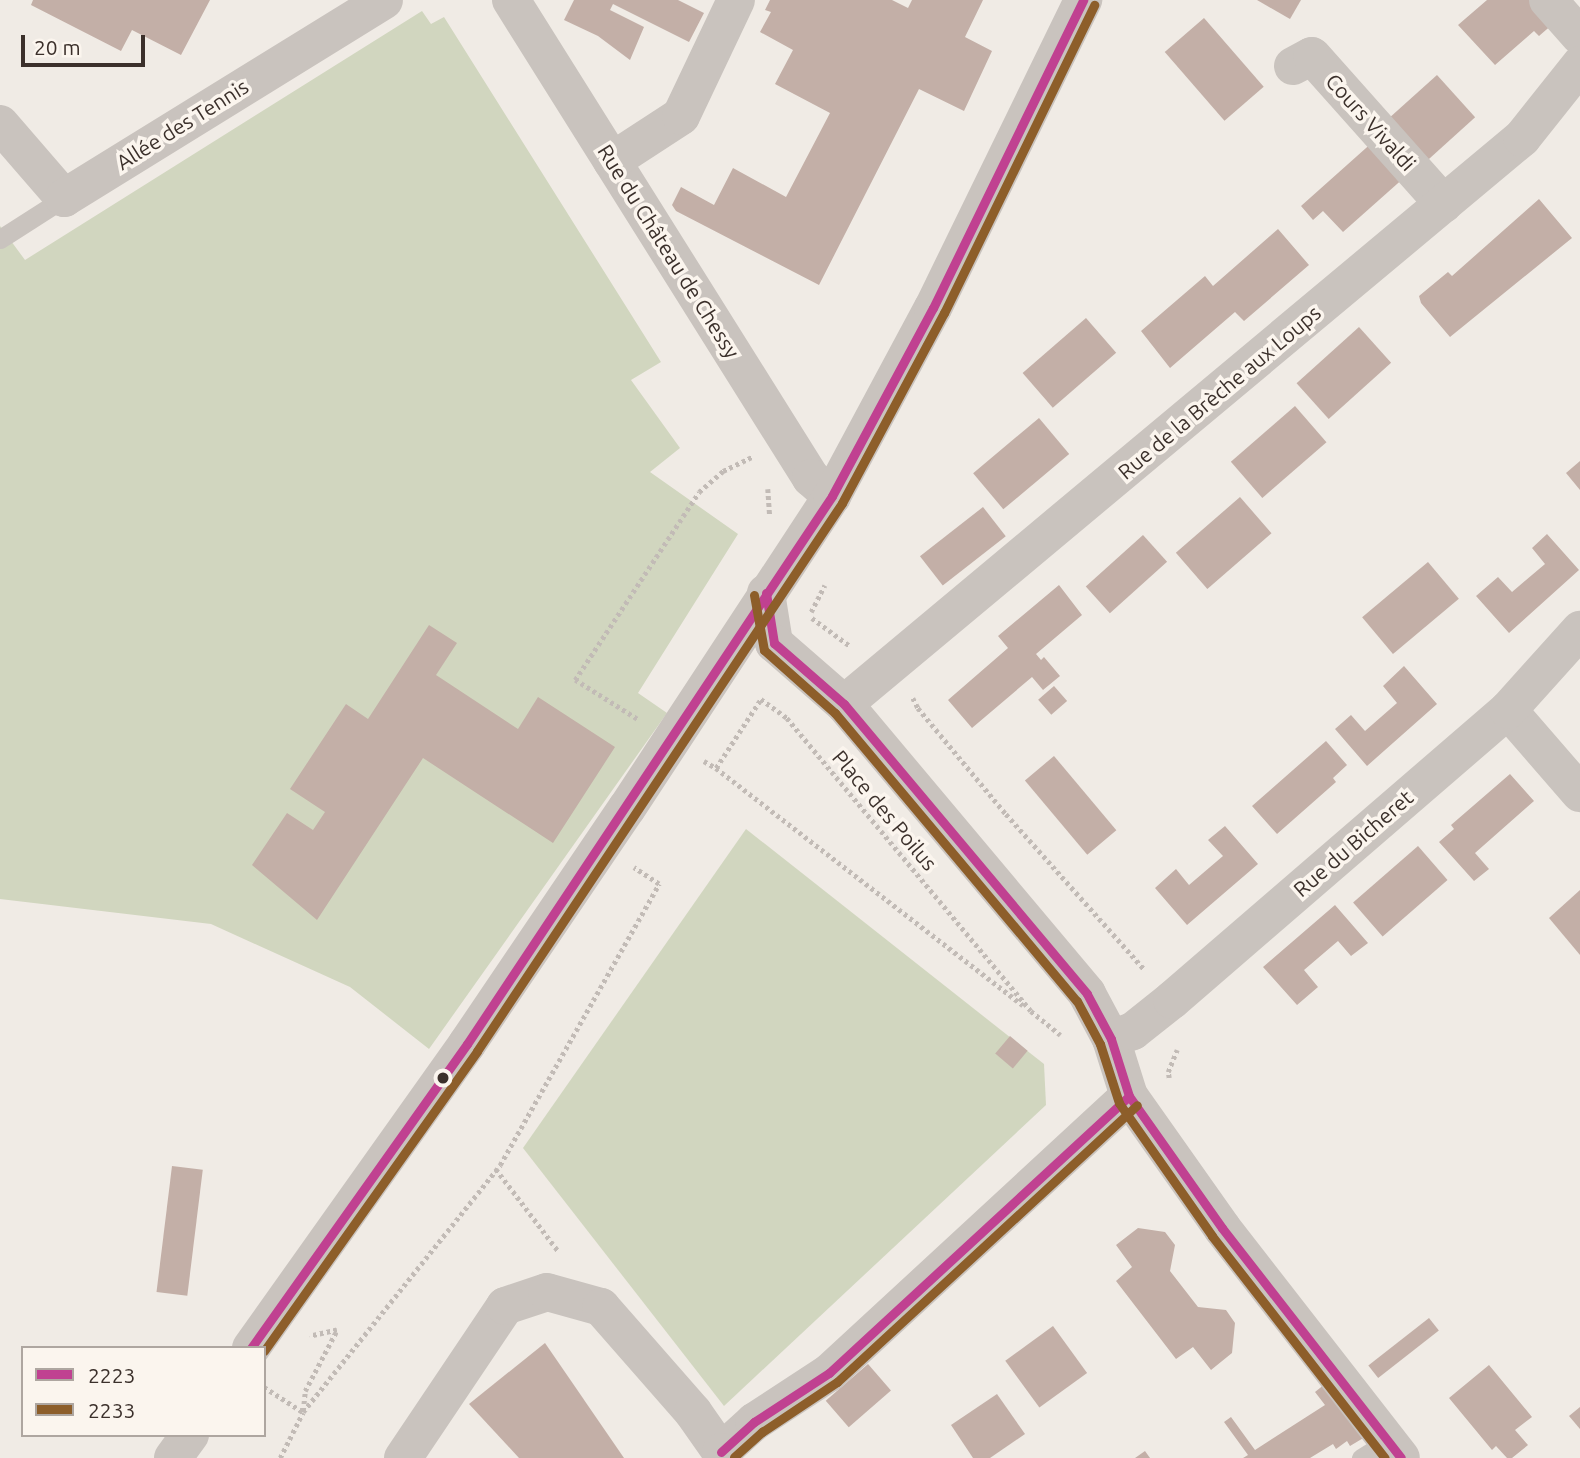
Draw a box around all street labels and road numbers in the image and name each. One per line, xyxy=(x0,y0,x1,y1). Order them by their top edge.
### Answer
street label: Cours Vivaldi xyxy=(1321,68,1421,176)
street label: Allée des Tennis xyxy=(111,73,253,175)
street label: Rue du Château de Chessy xyxy=(593,140,745,362)
street label: Rue de la Brèche aux Loups xyxy=(1113,300,1325,484)
street label: Place des Poilus xyxy=(827,745,943,875)
street label: Rue du Bicheret xyxy=(1288,784,1418,902)

